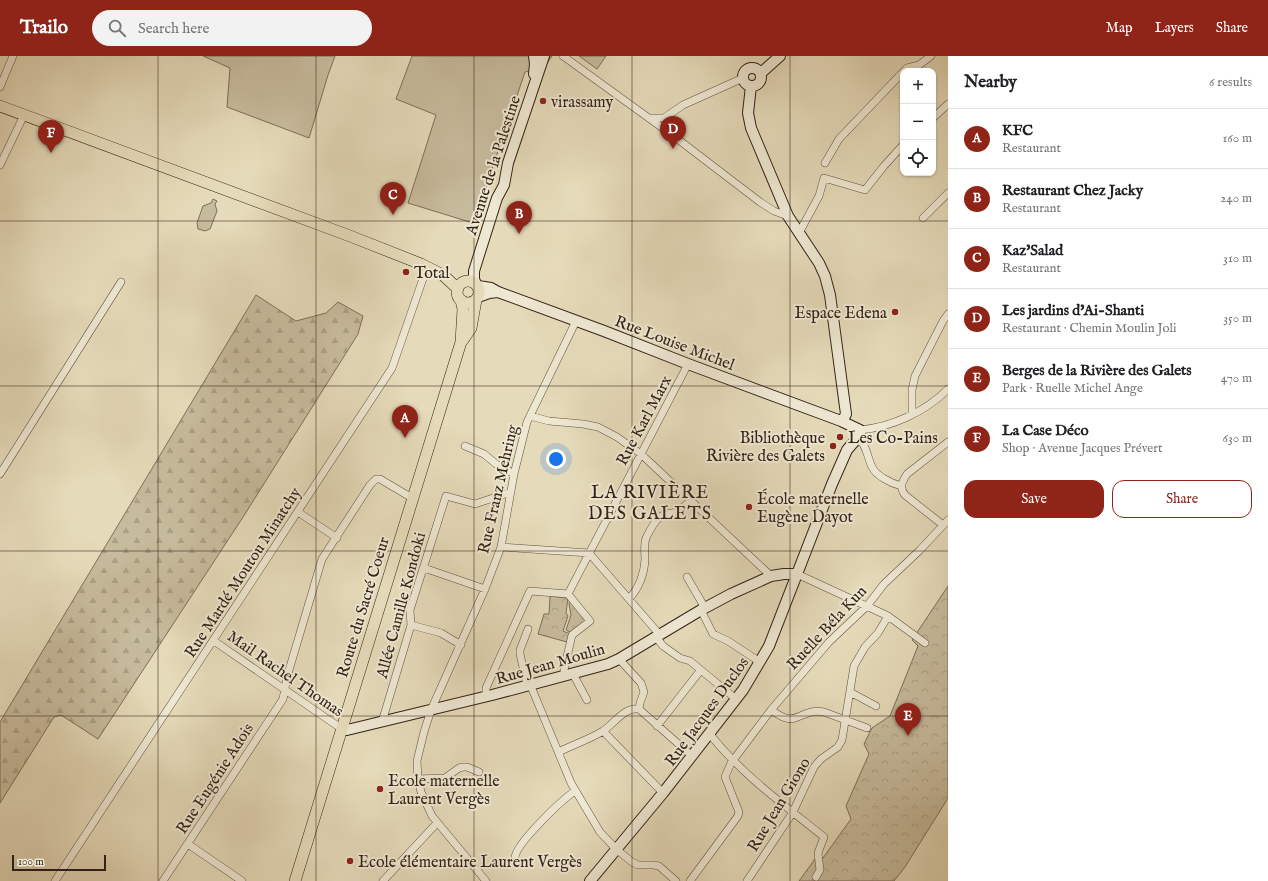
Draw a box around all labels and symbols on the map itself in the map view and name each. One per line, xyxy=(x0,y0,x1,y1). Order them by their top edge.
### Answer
street label: Avenue de la Palestine xyxy=(462,93,526,239)
place label: virassamy xyxy=(551,93,614,113)
marker: virassamy xyxy=(538,96,548,106)
pin: D xyxy=(660,116,686,149)
pin: F xyxy=(38,120,64,153)
pin: C xyxy=(380,182,406,215)
pin: B xyxy=(506,201,532,234)
place label: Total xyxy=(414,264,450,284)
marker: Total xyxy=(401,267,411,277)
place label: Espace Edena xyxy=(795,304,887,324)
marker: Espace Edena xyxy=(890,307,900,317)
street label: Rue Louise Michel xyxy=(612,312,738,376)
street label: Rue Karl Marx xyxy=(613,372,677,469)
pin: A xyxy=(392,405,418,438)
street label: Rue Franz Mehring xyxy=(474,423,524,556)
place label: Bibliothèque Rivière des Galets xyxy=(706,429,825,467)
place label: Les Co-Pains xyxy=(848,429,938,449)
marker: Les Co-Pains xyxy=(835,432,845,442)
marker: Bibliothèque Rivière des Galets xyxy=(828,441,838,451)
your location xyxy=(546,449,566,469)
district label: LA RIVIÈRE DES GALETS xyxy=(588,480,712,526)
street label: Rue Mardé Moutou Minatchy xyxy=(181,484,306,662)
place label: École maternelle Eugène Dayot xyxy=(757,488,869,528)
marker: École maternelle Eugène Dayot xyxy=(744,502,754,512)
street label: Allée Camille Kondoki xyxy=(373,530,431,682)
street label: Route du Sacré Coeur xyxy=(333,535,395,680)
street label: Ruelle Béla Kun xyxy=(783,582,872,675)
street label: Mail Rachel Thomas xyxy=(223,627,347,722)
street label: Rue Jean Moulin xyxy=(494,640,608,690)
street label: Rue Jacques Duclos xyxy=(661,653,754,771)
pin: E xyxy=(895,703,921,736)
street label: Rue Eugénie Adois xyxy=(172,720,259,838)
street label: Rue Jean Giono xyxy=(744,754,816,856)
place label: Ecole maternelle Laurent Vergès xyxy=(388,772,500,810)
marker: Ecole maternelle Laurent Vergès xyxy=(375,784,385,794)
scale bar xyxy=(12,853,106,872)
place label: Ecole élémentaire Laurent Vergès xyxy=(358,853,582,873)
marker: Ecole élémentaire Laurent Vergès xyxy=(345,856,355,866)

